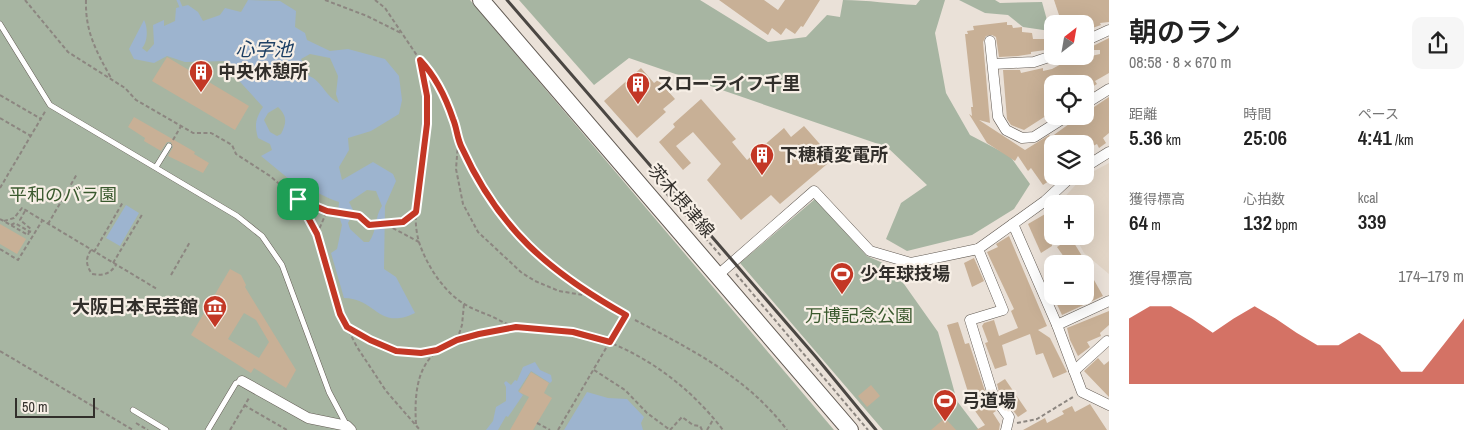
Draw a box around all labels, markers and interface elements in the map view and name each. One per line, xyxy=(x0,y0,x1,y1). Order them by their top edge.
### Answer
text: 朝のラン xyxy=(1129,13,1241,51)
north arrow xyxy=(1044,15,1094,65)
map controls xyxy=(1044,15,1094,305)
button: share xyxy=(1412,17,1464,69)
water label: 心字池 xyxy=(235,36,294,62)
text: 08:58 · 8 × 670 m xyxy=(1129,51,1232,73)
building icon: 中央休憩所 xyxy=(188,59,214,93)
place label: 中央休憩所 xyxy=(218,59,308,84)
building icon: スローライフ千里 xyxy=(625,71,651,105)
place label: スローライフ千里 xyxy=(656,71,800,96)
button: locate xyxy=(1044,75,1094,125)
text: 距離 xyxy=(1129,105,1157,123)
text: 時間 xyxy=(1243,105,1271,123)
text: ペース xyxy=(1358,105,1399,123)
text: 5.36 xyxy=(1129,123,1163,152)
text: 25:06 xyxy=(1243,123,1287,152)
text: 4:41 xyxy=(1358,123,1392,152)
text: km xyxy=(1163,131,1181,149)
text: /km xyxy=(1392,131,1414,149)
button: layers xyxy=(1044,135,1094,185)
building icon: 下穂積変電所 xyxy=(749,142,775,176)
place label: 下穂積変電所 xyxy=(780,142,888,167)
street label: 茨木摂津線 xyxy=(642,159,720,243)
pin xyxy=(277,178,319,220)
park label: 平和のバラ園 xyxy=(9,182,117,207)
icon: arrive xyxy=(284,185,312,213)
text: kcal xyxy=(1358,189,1378,207)
text: 獲得標高 xyxy=(1129,190,1185,208)
text: 心拍数 xyxy=(1243,190,1285,208)
button: + xyxy=(1044,195,1094,245)
text: 339 xyxy=(1358,207,1386,236)
text: 64 xyxy=(1129,208,1148,237)
text: 132 xyxy=(1243,208,1272,237)
text: m xyxy=(1148,216,1161,234)
text: bpm xyxy=(1272,216,1298,234)
button: − xyxy=(1044,255,1094,305)
sports icon: 少年球技場 xyxy=(829,261,855,295)
place label: 少年球技場 xyxy=(860,261,950,286)
text: 174–179 m xyxy=(1398,265,1464,287)
text: 獲得標高 xyxy=(1129,267,1193,289)
place label: 大阪日本民芸館 xyxy=(72,294,198,319)
museum icon: 大阪日本民芸館 xyxy=(202,294,228,328)
park label: 万博記念公園 xyxy=(805,303,913,328)
sports icon: 弓道場 xyxy=(932,388,958,422)
place label: 弓道場 xyxy=(962,388,1016,413)
scale bar xyxy=(15,395,95,418)
text: 50 m xyxy=(22,398,48,416)

